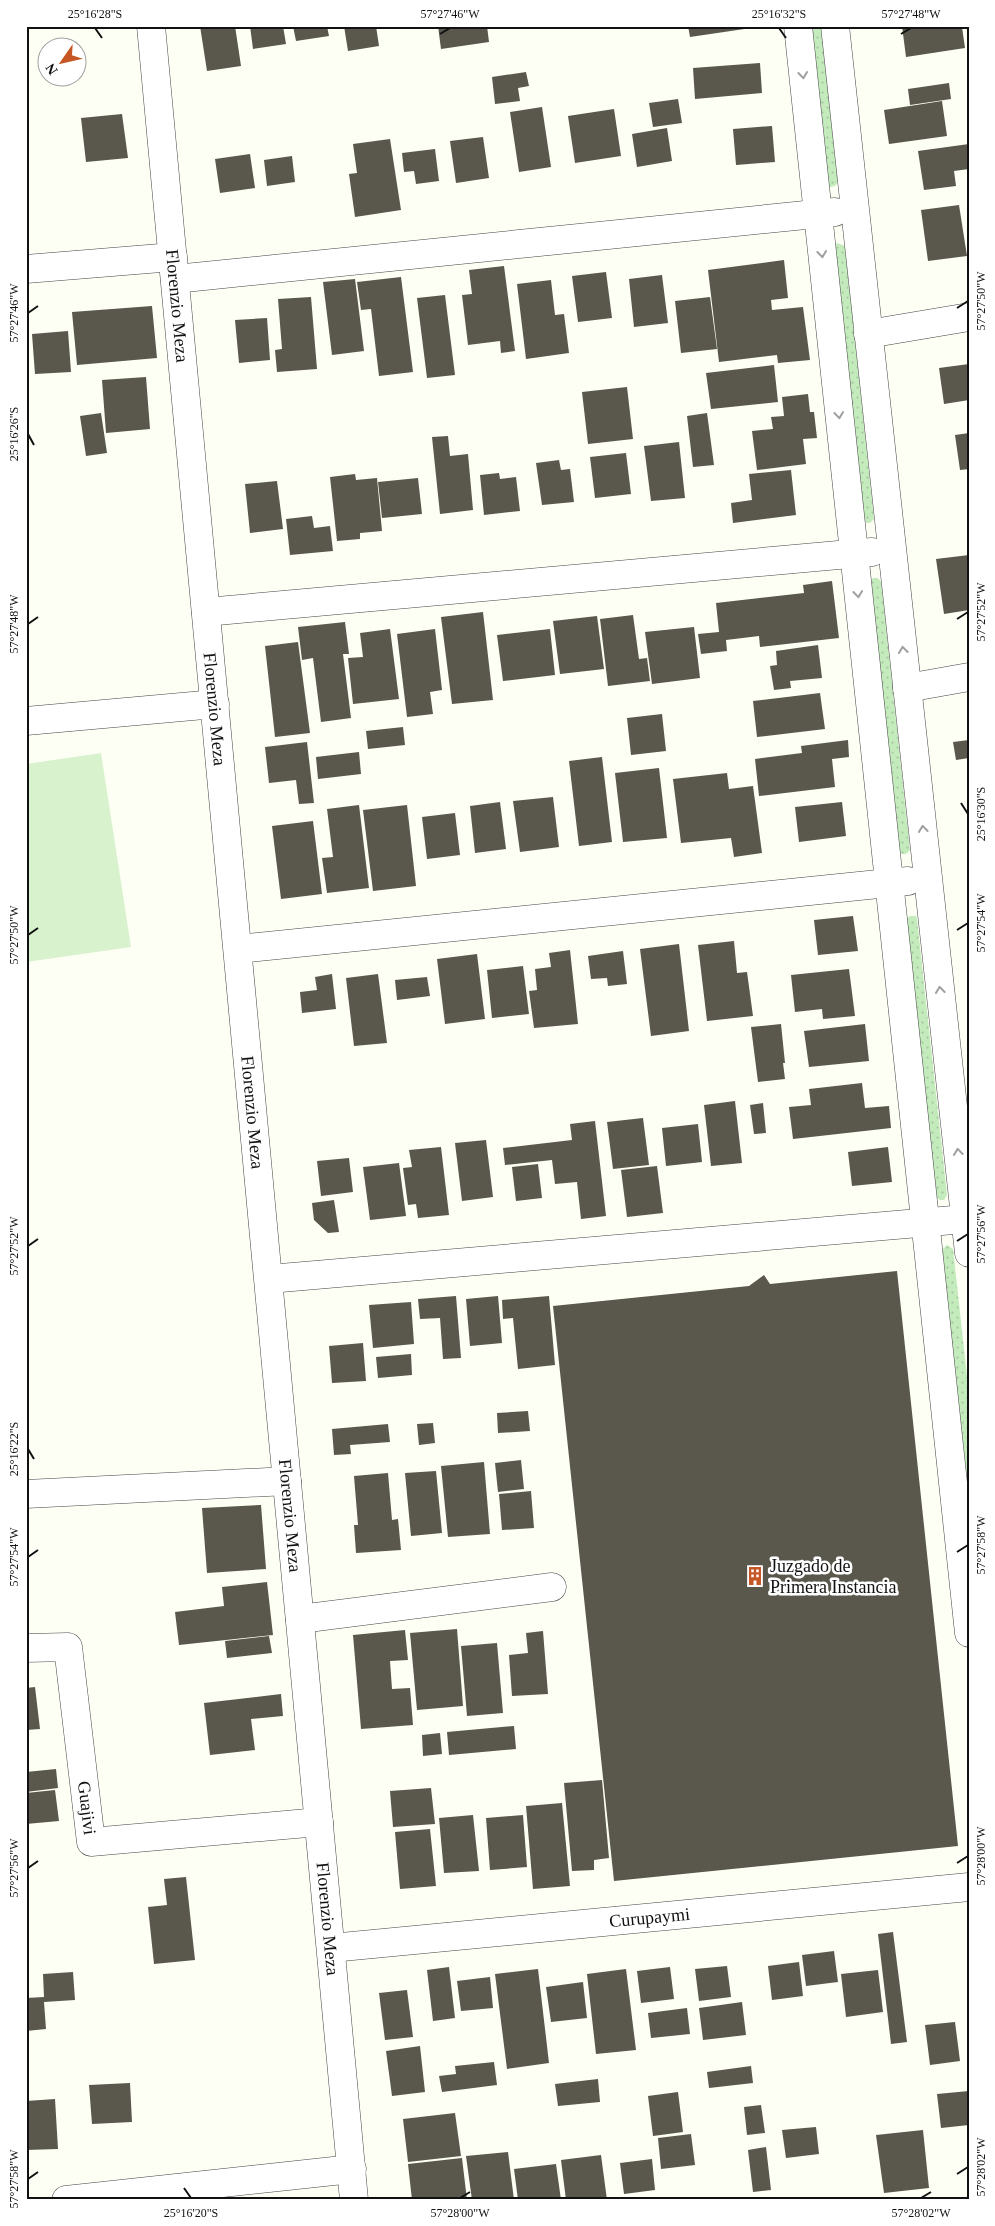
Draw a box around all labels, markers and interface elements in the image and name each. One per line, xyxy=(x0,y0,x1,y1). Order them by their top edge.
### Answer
text: 25°16'28"S xyxy=(68,7,122,21)
text: 57°27'46"W xyxy=(420,7,480,21)
text: 25°16'32"S xyxy=(752,7,806,21)
text: 57°27'48"W xyxy=(881,7,941,21)
north arrow xyxy=(38,38,88,88)
text: N xyxy=(43,61,61,77)
one-way arrow xyxy=(797,71,808,79)
street label: Florenzio Meza xyxy=(162,248,192,363)
one-way arrow xyxy=(816,250,827,258)
text: 57°27'50"W xyxy=(974,271,988,331)
text: 57°27'46"W xyxy=(7,283,21,343)
text: 25°16'26"S xyxy=(7,407,21,461)
one-way arrow xyxy=(833,412,844,420)
text: 57°27'52"W xyxy=(974,582,988,642)
one-way arrow xyxy=(852,591,863,599)
text: 57°27'48"W xyxy=(7,594,21,654)
one-way arrow xyxy=(898,646,909,654)
street label: Florenzio Meza xyxy=(200,652,230,766)
text: 25°16'30"S xyxy=(974,787,988,841)
one-way arrow xyxy=(917,825,928,833)
text: 57°27'54"W xyxy=(974,893,988,953)
text: 57°27'50"W xyxy=(7,905,21,965)
one-way arrow xyxy=(935,986,946,994)
street label: Florenzio Meza xyxy=(237,1055,268,1170)
one-way arrow xyxy=(953,1148,964,1156)
text: 57°27'56"W xyxy=(974,1204,988,1264)
text: 57°27'52"W xyxy=(7,1216,21,1276)
text: 25°16'22"S xyxy=(7,1422,21,1476)
street label: Florenzio Meza xyxy=(275,1458,305,1573)
text: 57°27'58"W xyxy=(974,1515,988,1575)
text: 57°27'54"W xyxy=(7,1527,21,1587)
place label: Juzgado de Primera Instancia xyxy=(770,1556,896,1597)
building icon: Juzgado de Primera Instancia xyxy=(744,1565,766,1587)
street label: Guajivi xyxy=(74,1780,100,1836)
text: 57°28'00"W xyxy=(974,1826,988,1886)
text: 57°27'56"W xyxy=(7,1838,21,1898)
street label: Florenzio Meza xyxy=(313,1861,343,1976)
street label: Curupaymi xyxy=(608,1904,691,1931)
text: 57°28'02"W xyxy=(974,2137,988,2197)
text: 57°27'58"W xyxy=(7,2149,21,2209)
text: 25°16'20"S xyxy=(164,2206,218,2220)
text: 57°28'00"W xyxy=(430,2206,490,2220)
text: 57°28'02"W xyxy=(891,2206,951,2220)

